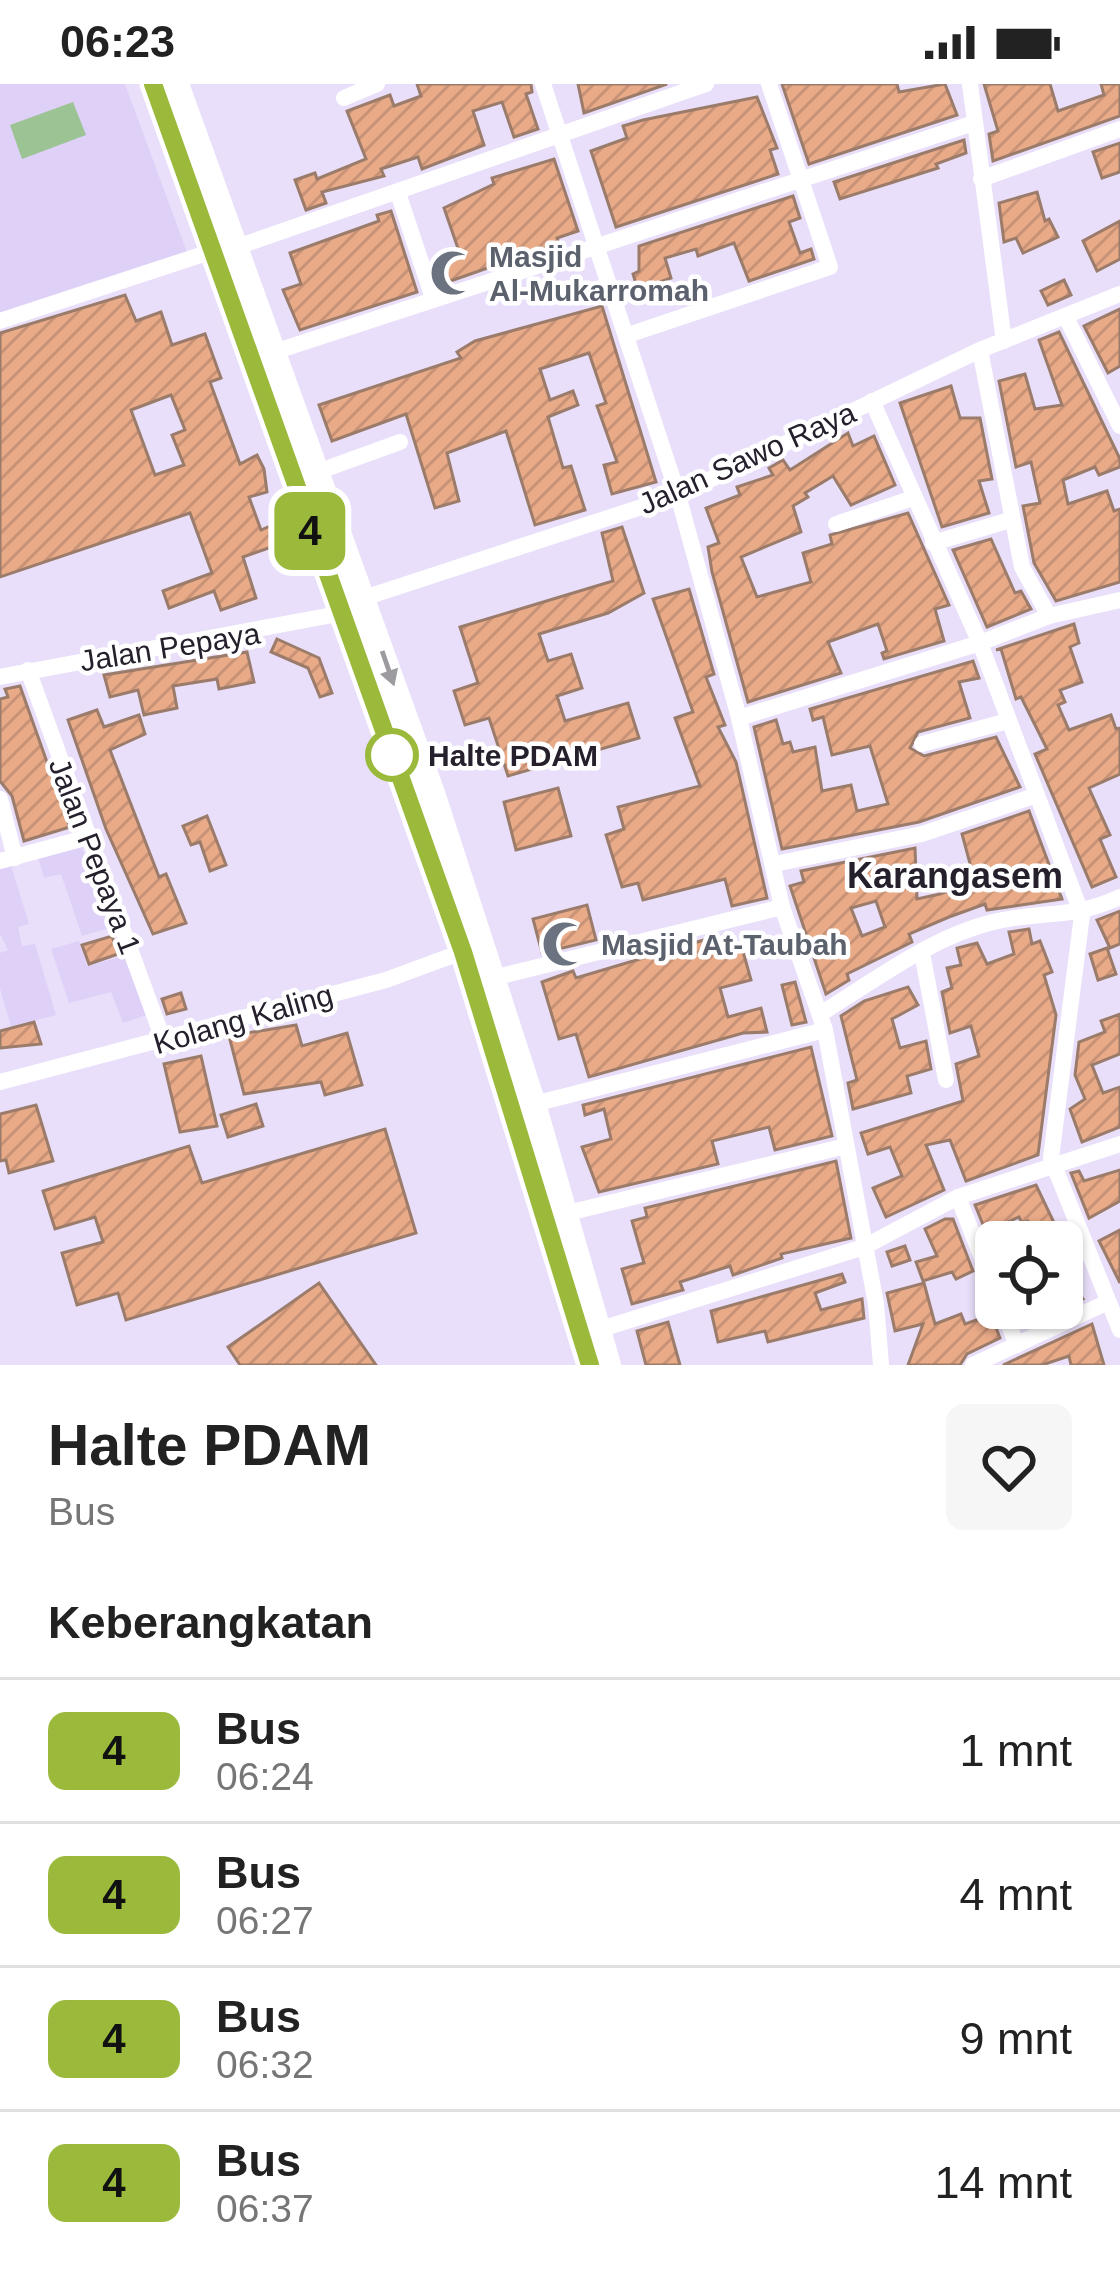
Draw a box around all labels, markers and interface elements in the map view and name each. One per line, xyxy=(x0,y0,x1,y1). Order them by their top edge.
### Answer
text: 06:23 xyxy=(60,16,175,67)
place label: Masjid Al-Mukarromah xyxy=(489,240,709,307)
mosque icon: Masjid Al-Mukarromah xyxy=(428,248,478,298)
street label: Jalan Sawo Raya xyxy=(634,395,861,521)
line badge: 4 xyxy=(271,492,349,570)
text: 4 xyxy=(298,507,322,554)
street label: Jalan Pepaya xyxy=(78,616,263,678)
one-way arrow xyxy=(380,650,398,686)
marker: Halte PDAM xyxy=(367,730,417,780)
place label: Halte PDAM xyxy=(428,739,598,772)
street label: Jalan Pepaya 1 xyxy=(43,754,147,958)
district label: Karangasem xyxy=(847,855,1063,896)
mosque icon: Masjid At-Taubah xyxy=(540,919,590,969)
place label: Masjid At-Taubah xyxy=(601,928,848,961)
street label: Kolang Kaling xyxy=(149,978,337,1060)
map controls xyxy=(975,1221,1083,1329)
button: locate xyxy=(975,1221,1083,1329)
button: heart xyxy=(946,1404,1072,1530)
text: Halte PDAM xyxy=(48,1413,371,1477)
text: Bus xyxy=(48,1490,115,1533)
text: Keberangkatan xyxy=(48,1597,373,1648)
text: Bus xyxy=(216,1703,301,1754)
text: 1 mnt xyxy=(959,1725,1072,1776)
text: 4 xyxy=(102,1727,126,1774)
text: 06:24 xyxy=(216,1755,314,1798)
text: Bus xyxy=(216,1847,301,1898)
text: 4 mnt xyxy=(959,1869,1072,1920)
text: 4 xyxy=(102,1871,126,1918)
text: 06:27 xyxy=(216,1899,314,1942)
text: Bus xyxy=(216,1991,301,2042)
text: 9 mnt xyxy=(959,2013,1072,2064)
text: 4 xyxy=(102,2015,126,2062)
text: 06:32 xyxy=(216,2043,314,2086)
text: Bus xyxy=(216,2135,301,2186)
text: 14 mnt xyxy=(934,2157,1072,2208)
text: 4 xyxy=(102,2159,126,2206)
text: 06:37 xyxy=(216,2187,314,2230)

